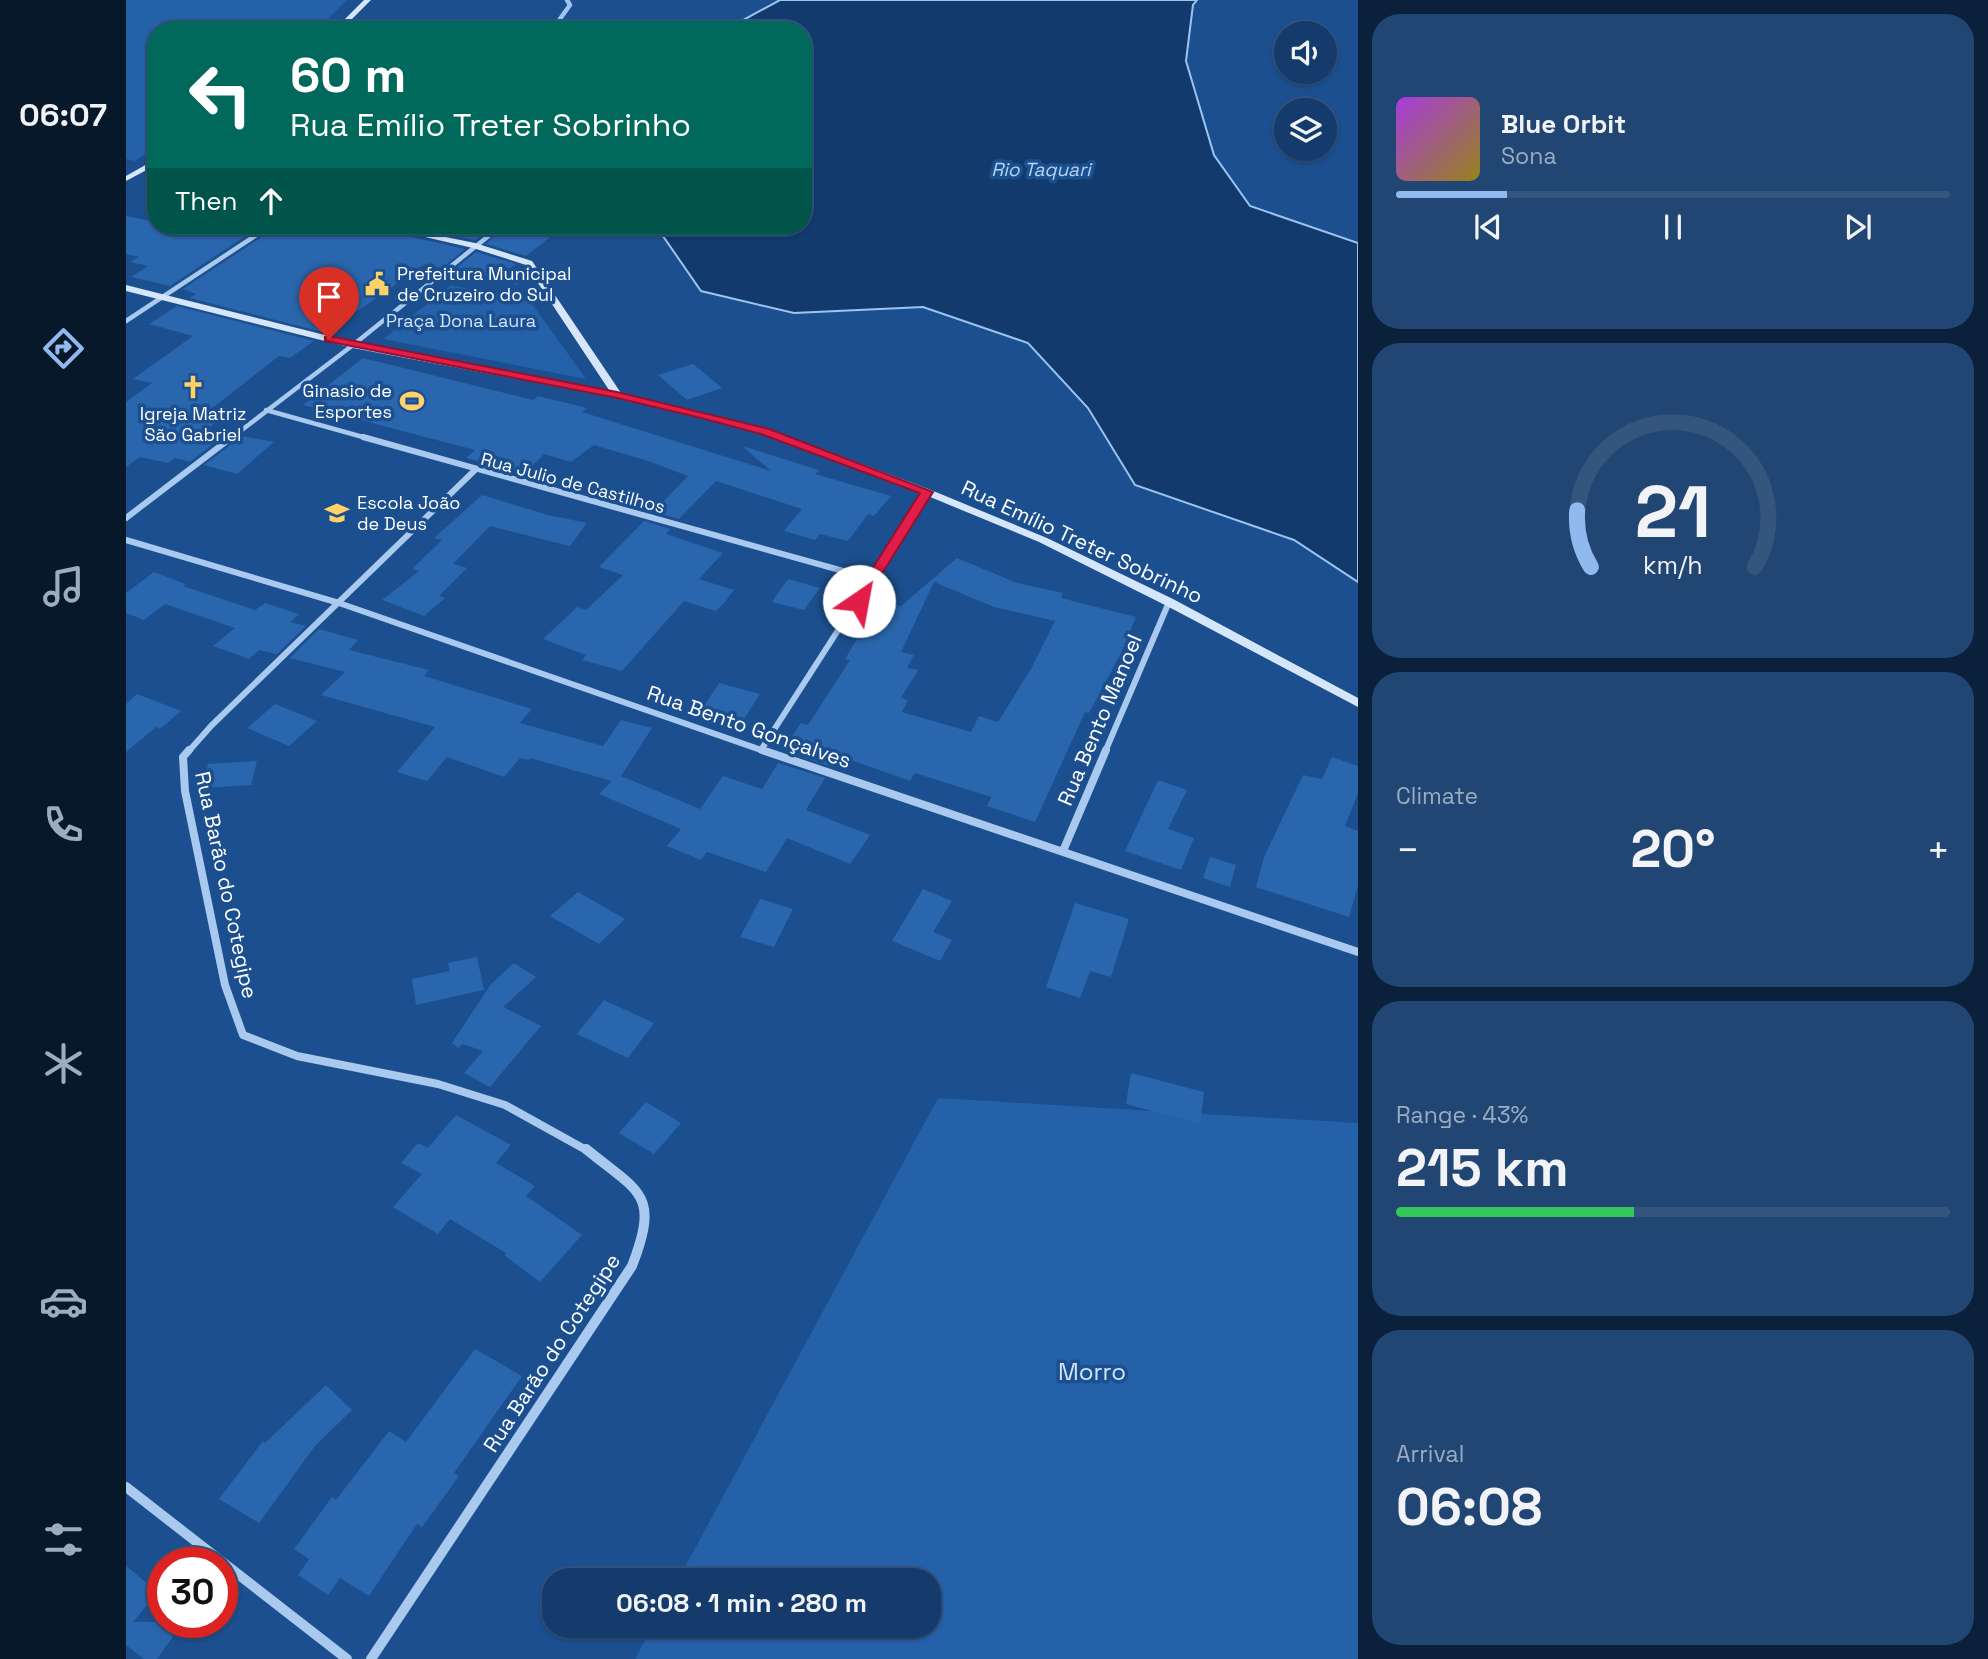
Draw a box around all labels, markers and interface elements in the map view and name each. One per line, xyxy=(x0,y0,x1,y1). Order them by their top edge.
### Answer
map controls xyxy=(1274,21,1337,161)
button: sound xyxy=(1274,21,1337,84)
text: 60 m xyxy=(290,44,406,106)
icon: left xyxy=(175,49,266,140)
text: 06:07 xyxy=(19,95,107,135)
button: layers xyxy=(1274,98,1337,161)
text: Rua Emílio Treter Sobrinho xyxy=(290,105,691,145)
text: Blue Orbit xyxy=(1501,107,1626,141)
text: Sona xyxy=(1501,141,1557,171)
water label: Rio Taquari xyxy=(991,157,1093,182)
icon: ahead xyxy=(252,182,290,220)
text: Then xyxy=(175,184,238,218)
icon: previous xyxy=(1469,208,1507,246)
icon: pause xyxy=(1654,208,1692,246)
icon: next xyxy=(1839,208,1877,246)
place label: Prefeitura Municipal de Cruzeiro do Sul xyxy=(397,262,572,306)
pin xyxy=(299,267,359,339)
public building icon: Prefeitura Municipal de Cruzeiro do Sul xyxy=(363,270,391,298)
icon: arrive xyxy=(310,278,348,316)
park label: Praça Dona Laura xyxy=(386,309,536,332)
icon: directions xyxy=(39,324,88,373)
church icon: Igreja Matriz São Gabriel xyxy=(179,373,207,401)
place label: Ginasio de Esportes xyxy=(303,379,392,423)
sports icon: Ginasio de Esportes xyxy=(398,387,426,415)
place label: Igreja Matriz São Gabriel xyxy=(140,402,246,446)
street label: Rua Julio de Castilhos xyxy=(478,447,668,518)
text: 21 xyxy=(1635,465,1711,558)
street label: Rua Emílio Treter Sobrinho xyxy=(957,474,1207,609)
place label: Escola João de Deus xyxy=(357,491,460,535)
school or university icon: Escola João de Deus xyxy=(323,499,351,527)
text: km/h xyxy=(1643,548,1703,580)
icon: music xyxy=(39,562,88,611)
position arrow xyxy=(822,564,896,638)
street label: Rua Bento Manoel xyxy=(1051,630,1148,810)
street label: Rua Bento Gonçalves xyxy=(644,679,855,774)
street label: Rua Barão do Cotegipe xyxy=(189,769,264,1001)
text: Climate xyxy=(1396,781,1478,811)
icon: phone xyxy=(39,800,88,849)
text: 20° xyxy=(1630,816,1716,882)
text: − xyxy=(1396,826,1420,874)
text: + xyxy=(1926,826,1950,874)
icon: climate xyxy=(39,1039,88,1088)
text: Range · 43% xyxy=(1396,1100,1528,1130)
text: 215 km xyxy=(1396,1135,1569,1201)
street label: Rua Barão do Cotegipe xyxy=(477,1248,626,1457)
icon: car xyxy=(39,1277,88,1326)
park label: Morro xyxy=(1058,1356,1126,1387)
text: Arrival xyxy=(1396,1439,1464,1469)
text: 06:08 xyxy=(1396,1474,1542,1540)
icon: filters xyxy=(39,1515,88,1564)
speed limit sign: 30 xyxy=(147,1547,238,1638)
text: 06:08 · 1 min · 280 m xyxy=(616,1586,867,1620)

